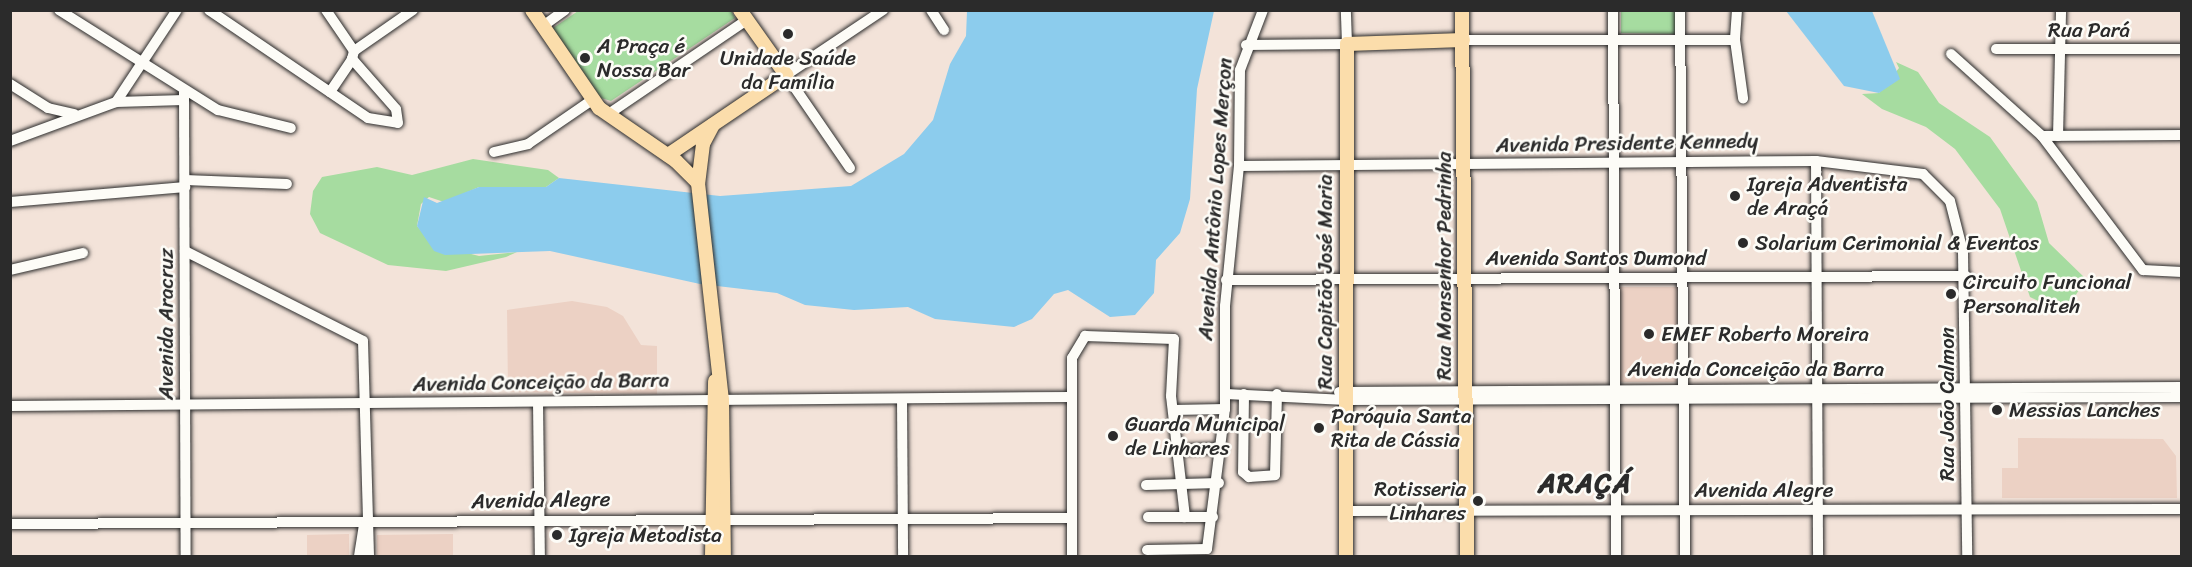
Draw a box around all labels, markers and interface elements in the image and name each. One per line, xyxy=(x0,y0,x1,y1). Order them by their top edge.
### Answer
street label: Rua Pará xyxy=(2048,17,2130,43)
marker: Unidade Saúde da Família xyxy=(779,25,797,43)
place label: A Praça é Nossa Bar xyxy=(597,33,690,83)
place label: Unidade Saúde da Família xyxy=(720,45,856,95)
marker: A Praça é Nossa Bar xyxy=(578,51,592,65)
street label: Avenida Antônio Lopes Merçon xyxy=(1193,57,1237,341)
street label: Avenida Presidente Kennedy xyxy=(1495,128,1759,158)
street label: Rua Monsenhor Pedrinha xyxy=(1431,152,1457,380)
place label: Igreja Adventista de Araçá xyxy=(1747,171,1908,221)
street label: Rua Capitão José Maria xyxy=(1312,174,1338,390)
marker: Igreja Adventista de Araçá xyxy=(1728,189,1742,203)
place label: Solarium Cerimonial & Eventos xyxy=(1755,230,2038,256)
marker: Solarium Cerimonial & Eventos xyxy=(1736,236,1750,250)
street label: Avenida Santos Dumond xyxy=(1486,245,1706,271)
street label: Avenida Aracruz xyxy=(153,248,179,400)
place label: Circuito Funcional Personaliteh xyxy=(1963,269,2131,319)
marker: Circuito Funcional Personaliteh xyxy=(1944,287,1958,301)
place label: EMEF Roberto Moreira xyxy=(1661,321,1869,347)
street label: Rua João Calmon xyxy=(1934,326,1960,482)
marker: EMEF Roberto Moreira xyxy=(1642,327,1656,341)
street label: Avenida Conceição da Barra xyxy=(1628,356,1884,382)
street label: Avenida Conceição da Barra xyxy=(413,367,669,397)
place label: Messias Lanches xyxy=(2009,397,2160,423)
place label: Paróquia Santa Rita de Cássia xyxy=(1331,403,1472,453)
marker: Messias Lanches xyxy=(1990,403,2004,417)
place label: Guarda Municipal de Linhares xyxy=(1125,411,1285,461)
marker: Paróquia Santa Rita de Cássia xyxy=(1312,421,1326,435)
marker: Guarda Municipal de Linhares xyxy=(1106,429,1120,443)
district label: ARAÇÁ xyxy=(1538,468,1632,500)
place label: Rotisseria Linhares xyxy=(1374,476,1466,526)
street label: Avenida Alegre xyxy=(1694,477,1834,503)
street label: Avenida Alegre xyxy=(471,486,611,514)
marker: Rotisseria Linhares xyxy=(1471,494,1485,508)
place label: Igreja Metodista xyxy=(569,522,722,548)
marker: Igreja Metodista xyxy=(550,528,564,542)

